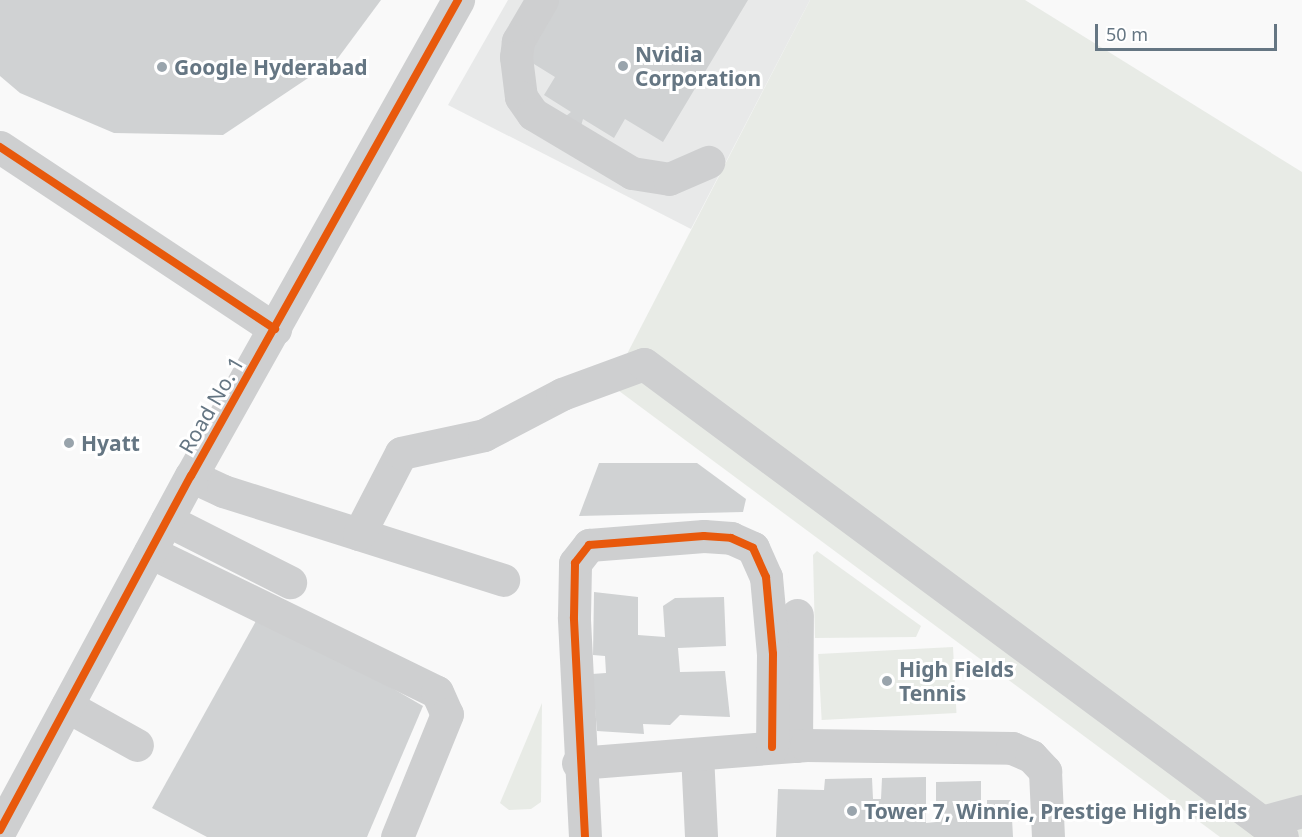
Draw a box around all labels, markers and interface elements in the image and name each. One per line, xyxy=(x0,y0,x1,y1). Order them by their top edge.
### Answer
scale bar xyxy=(1098,12,1280,50)
text: 50 m xyxy=(1106,22,1148,46)
place label: Nvidia Corporation xyxy=(635,41,761,91)
place label: Google Hyderabad xyxy=(174,54,368,80)
marker: Nvidia Corporation xyxy=(616,59,630,73)
marker: Google Hyderabad xyxy=(155,60,169,74)
street label: Road No. 1 xyxy=(173,352,249,458)
place label: Hyatt xyxy=(81,430,140,456)
marker: Hyatt xyxy=(62,436,76,450)
place label: High Fields Tennis xyxy=(899,656,1014,706)
marker: High Fields Tennis xyxy=(880,674,894,688)
place label: Tower 7, Winnie, Prestige High Fields xyxy=(864,798,1247,824)
marker: Tower 7, Winnie, Prestige High Fields xyxy=(845,804,859,818)

